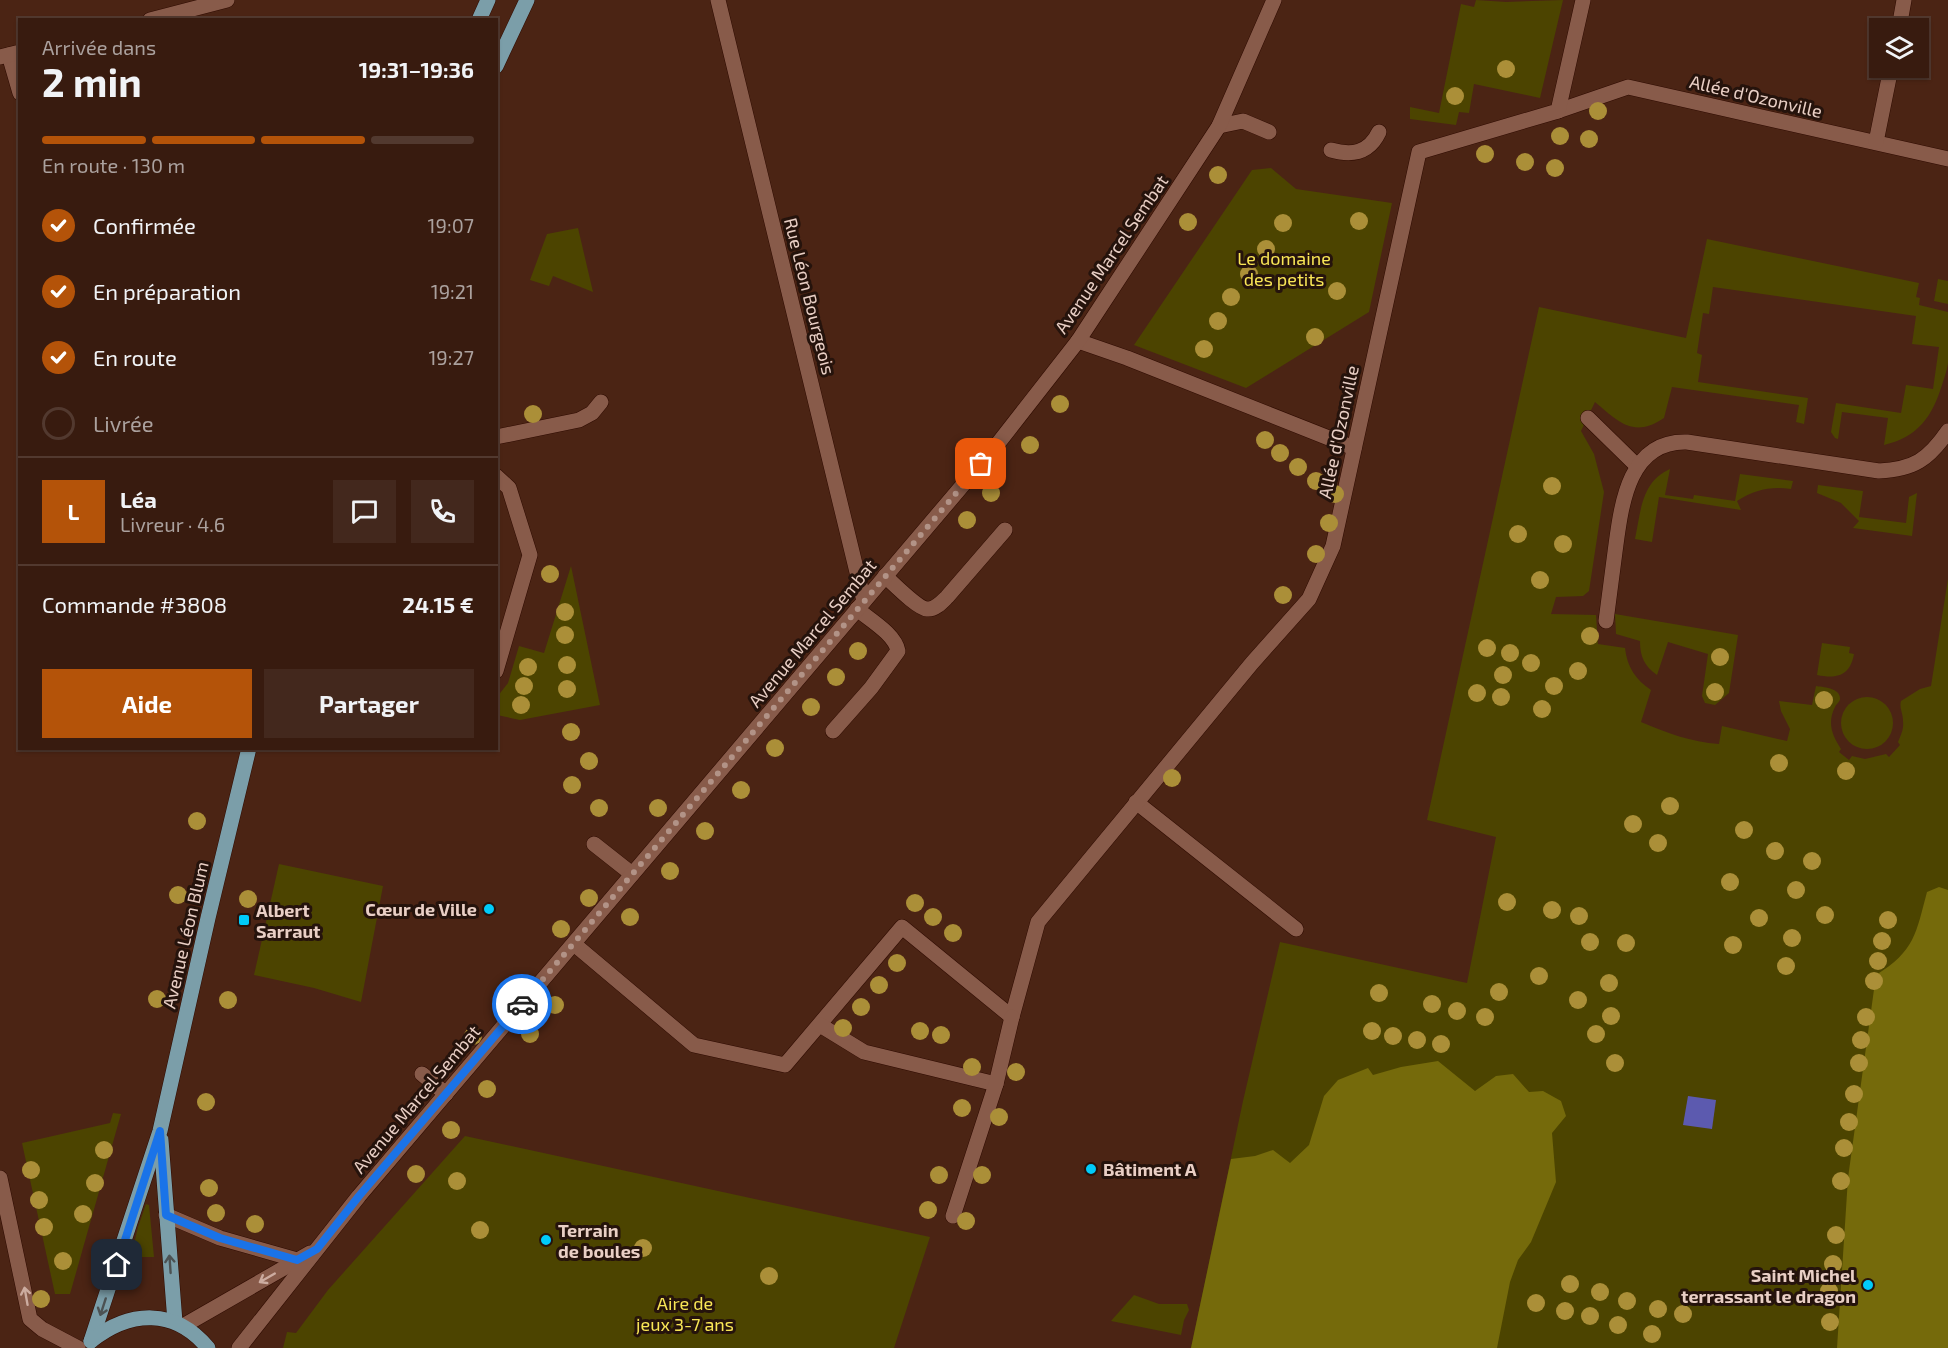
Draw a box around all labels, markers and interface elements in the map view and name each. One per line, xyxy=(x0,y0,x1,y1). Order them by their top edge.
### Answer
map controls xyxy=(1869,18,1929,78)
button: layers xyxy=(1869,18,1929,78)
text: Arrivée dans xyxy=(42,35,156,59)
text: 19:31–19:36 xyxy=(359,56,474,82)
text: 2 min xyxy=(42,58,142,105)
street label: Allée d'Ozonville xyxy=(1687,70,1825,122)
text: En route · 130 m xyxy=(42,153,185,177)
street label: Avenue Marcel Sembat xyxy=(1050,170,1172,338)
icon: check xyxy=(42,209,75,242)
text: Confirmée xyxy=(93,212,196,238)
text: 19:07 xyxy=(428,213,474,237)
street label: Rue Léon Bourgeois xyxy=(780,215,840,377)
park label: Le domaine des petits xyxy=(1237,247,1331,290)
icon: check xyxy=(42,275,75,308)
text: En préparation xyxy=(93,278,241,304)
text: 19:21 xyxy=(431,279,474,303)
icon: check xyxy=(42,341,75,374)
text: En route xyxy=(93,344,177,370)
text: 19:27 xyxy=(428,345,474,369)
street label: Allée d'Ozonville xyxy=(1313,363,1363,501)
text: Livrée xyxy=(93,410,154,436)
pin xyxy=(955,438,1006,489)
icon: bag xyxy=(964,447,997,480)
button: chat xyxy=(333,480,396,543)
button: phone xyxy=(411,480,474,543)
text: Léa xyxy=(120,486,157,512)
text: L xyxy=(68,498,79,524)
text: Livreur · 4.6 xyxy=(120,512,225,536)
street label: Avenue Marcel Sembat xyxy=(744,554,881,712)
text: Commande #3808 xyxy=(42,591,227,617)
text: 24.15 € xyxy=(402,591,474,617)
button: Aide xyxy=(42,669,252,738)
button: Partager xyxy=(264,669,474,738)
street label: Avenue Léon Blum xyxy=(157,859,213,1011)
place label: Cœur de Ville xyxy=(365,898,477,920)
place label: Albert Sarraut xyxy=(256,899,321,942)
marker: Cœur de Ville xyxy=(482,902,496,916)
marker: Albert Sarraut xyxy=(237,913,251,927)
courier xyxy=(492,974,552,1034)
icon: car xyxy=(506,988,539,1021)
street label: Avenue Marcel Sembat xyxy=(348,1020,485,1178)
place label: Bâtiment A xyxy=(1103,1158,1197,1180)
marker: Bâtiment A xyxy=(1084,1162,1098,1176)
place label: Terrain de boules xyxy=(558,1219,640,1262)
marker: Terrain de boules xyxy=(539,1233,553,1247)
pin xyxy=(91,1239,142,1290)
icon: home xyxy=(100,1248,133,1281)
one-way arrow xyxy=(164,1255,175,1275)
place label: Saint Michel terrassant le dragon xyxy=(1681,1264,1856,1307)
one-way arrow xyxy=(259,1272,276,1284)
marker: Saint Michel terrassant le dragon xyxy=(1861,1278,1875,1292)
one-way arrow xyxy=(21,1287,32,1306)
park label: Aire de jeux 3-7 ans xyxy=(636,1292,734,1335)
one-way arrow xyxy=(97,1297,108,1316)

